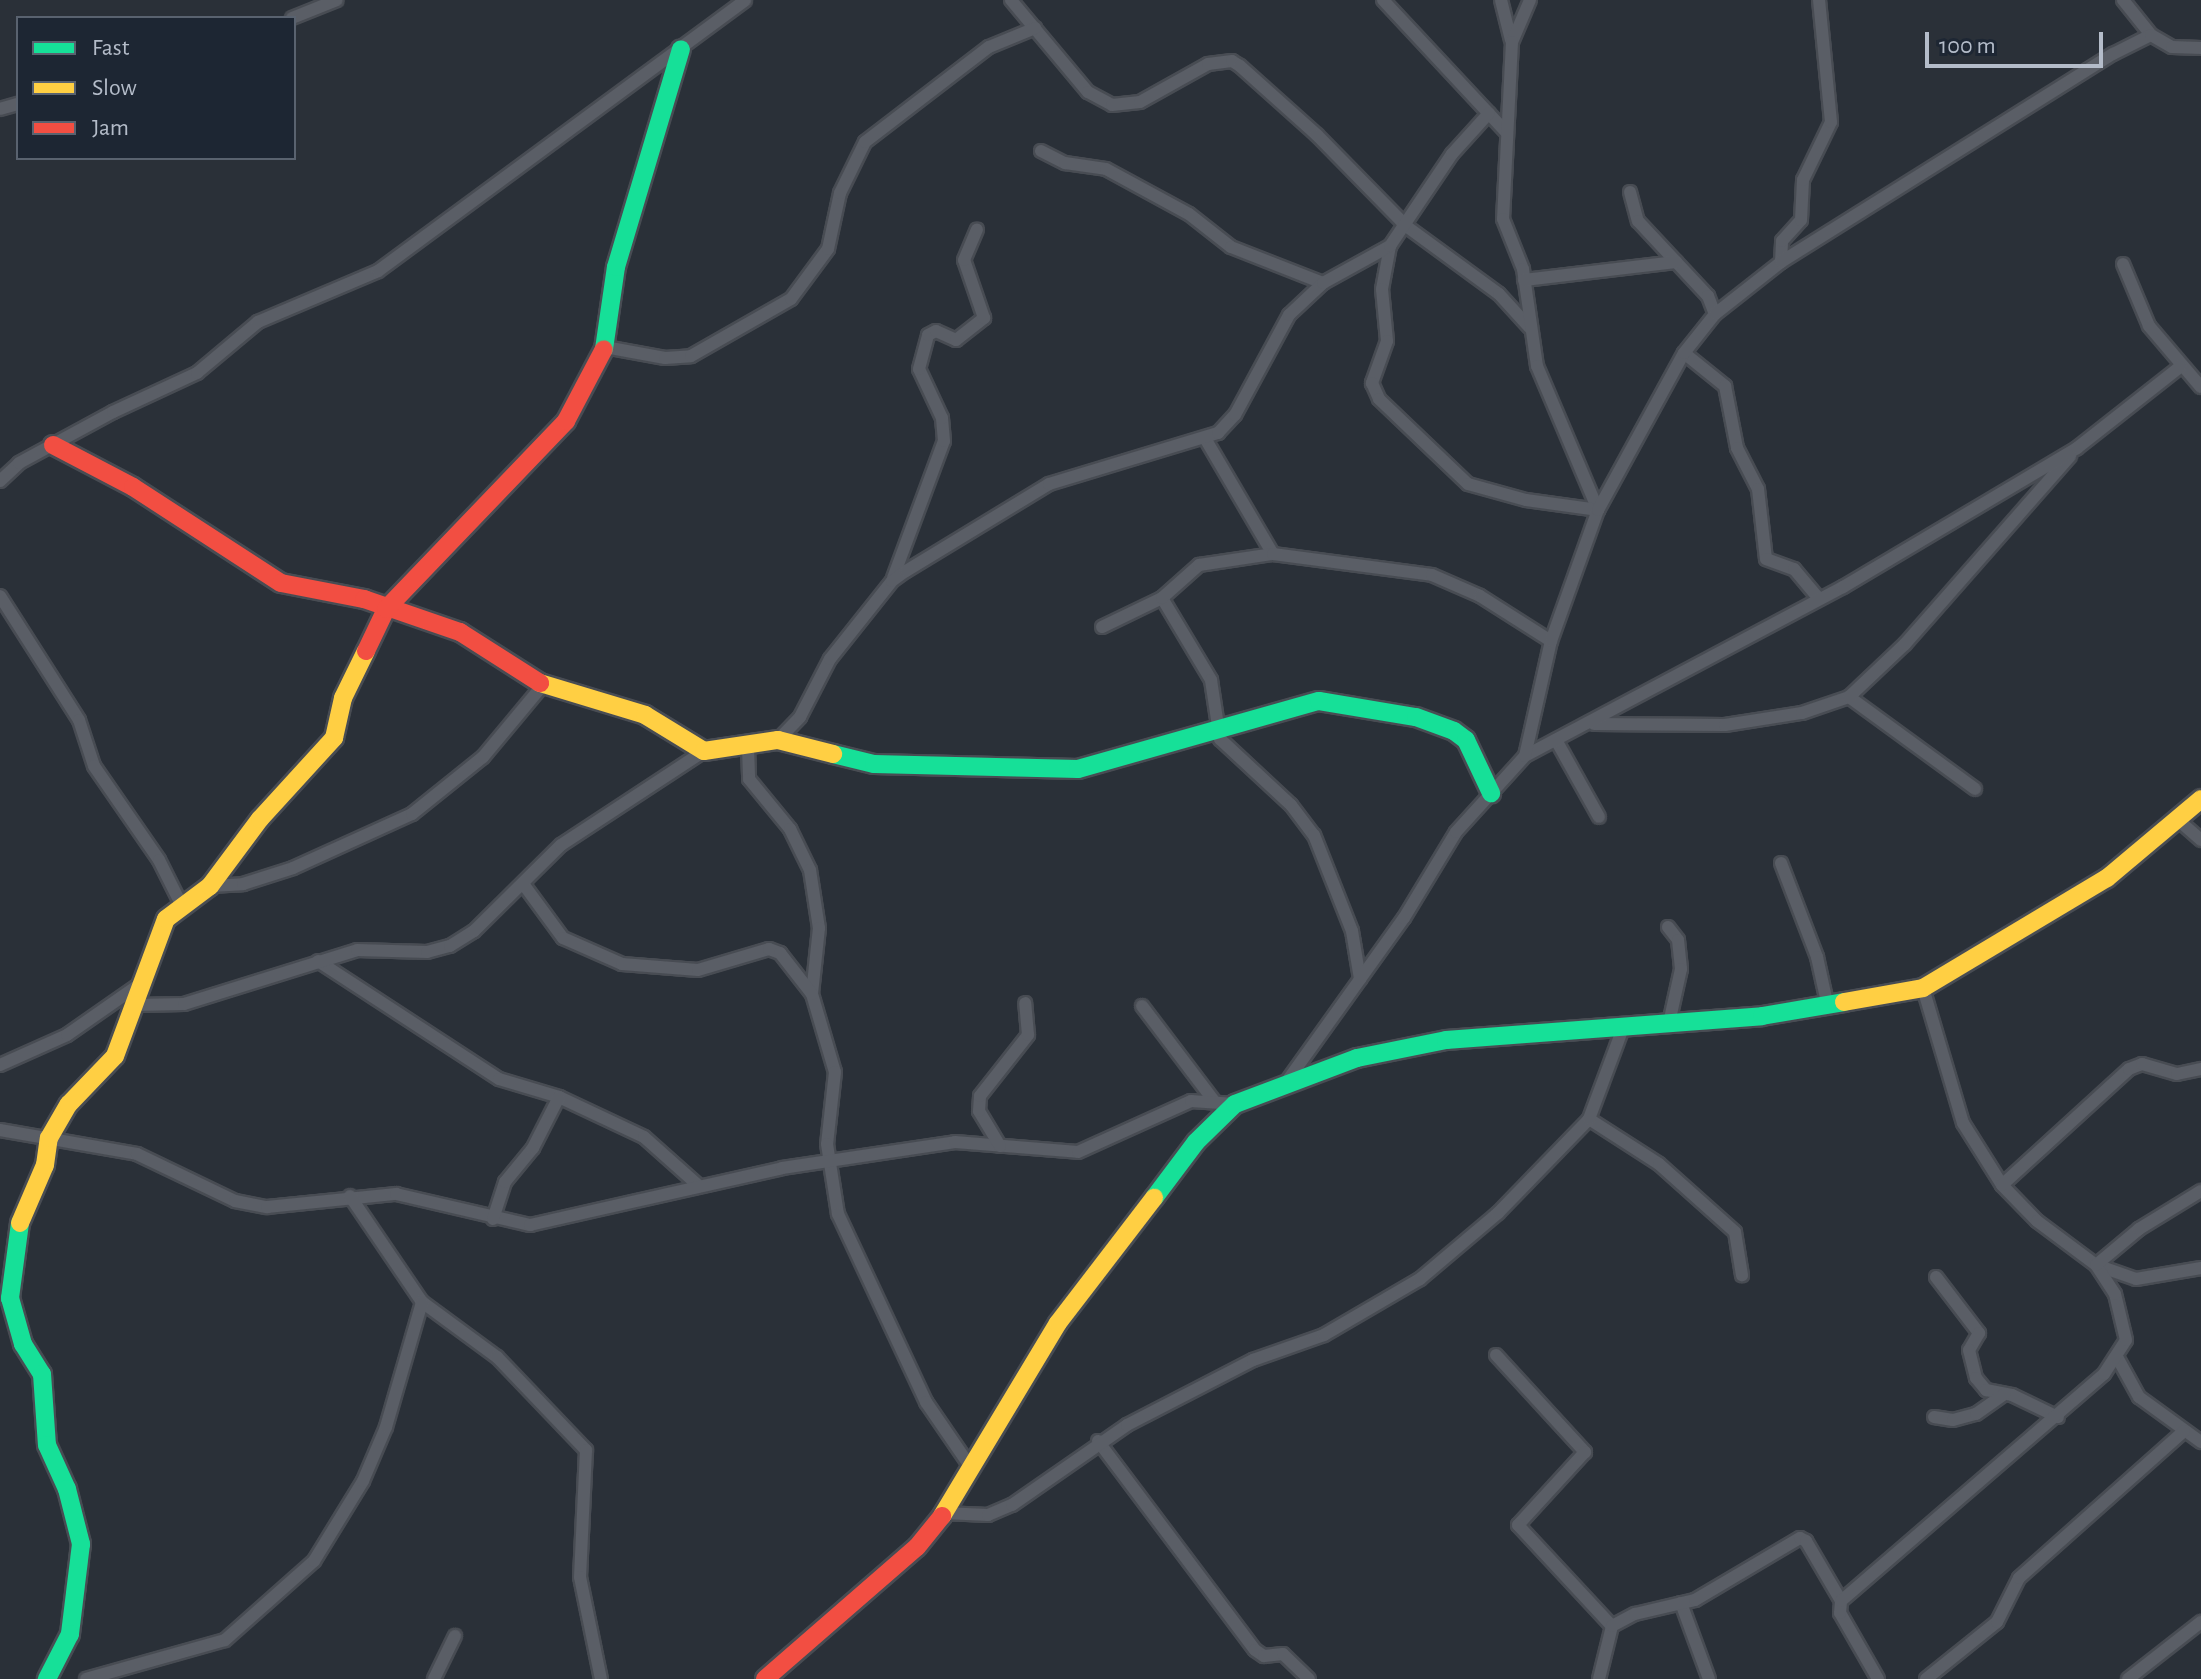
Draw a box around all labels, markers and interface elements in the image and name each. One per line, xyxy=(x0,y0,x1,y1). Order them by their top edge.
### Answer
legend xyxy=(16,16,296,160)
scale bar xyxy=(1929,16,2107,66)
text: 100 m xyxy=(1939,34,1996,58)
text: Fast xyxy=(92,36,129,60)
text: Slow xyxy=(92,76,137,100)
text: Jam xyxy=(92,116,129,140)

